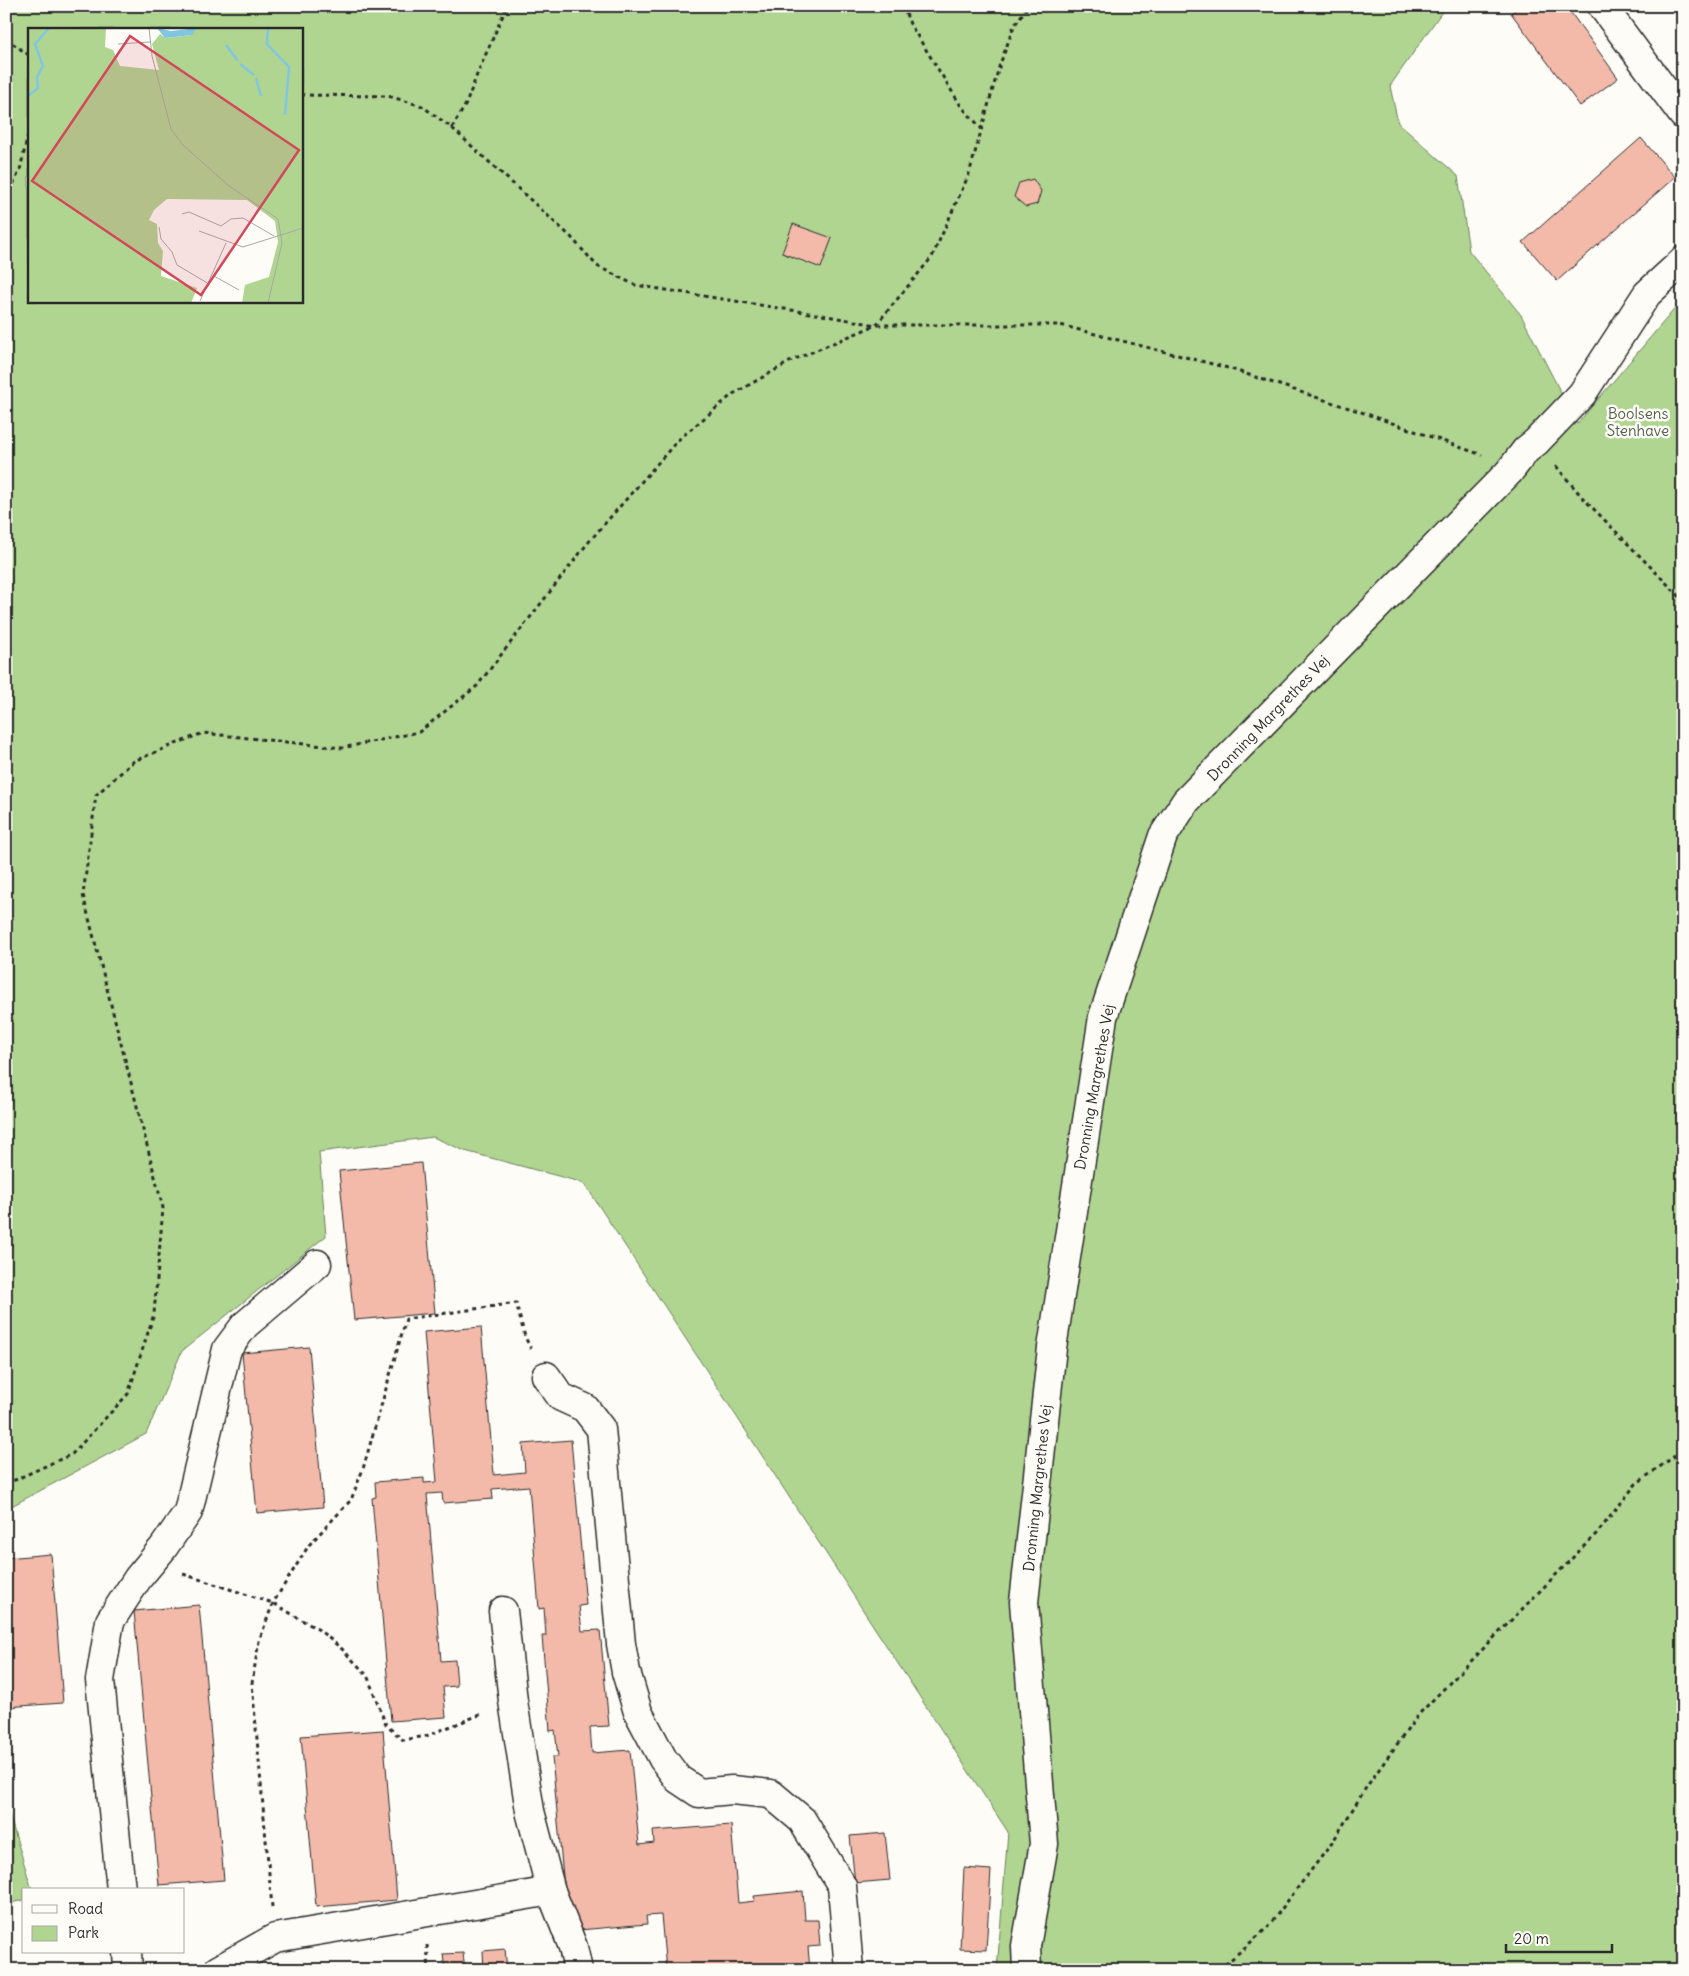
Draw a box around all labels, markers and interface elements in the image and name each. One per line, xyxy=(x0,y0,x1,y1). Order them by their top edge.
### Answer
inset map xyxy=(28,28,302,302)
park label: Boolsens Stenhave xyxy=(1607,404,1669,440)
street label: Dronning Margrethes Vej xyxy=(1203,651,1333,785)
street label: Dronning Margrethes Vej xyxy=(1070,1003,1118,1171)
street label: Dronning Margrethes Vej xyxy=(1019,1404,1055,1572)
legend xyxy=(22,1888,185,1954)
text: Road xyxy=(68,1899,103,1918)
scale bar xyxy=(1506,1921,1613,1953)
text: Park xyxy=(68,1923,99,1942)
text: 20 m xyxy=(1514,1929,1549,1948)

